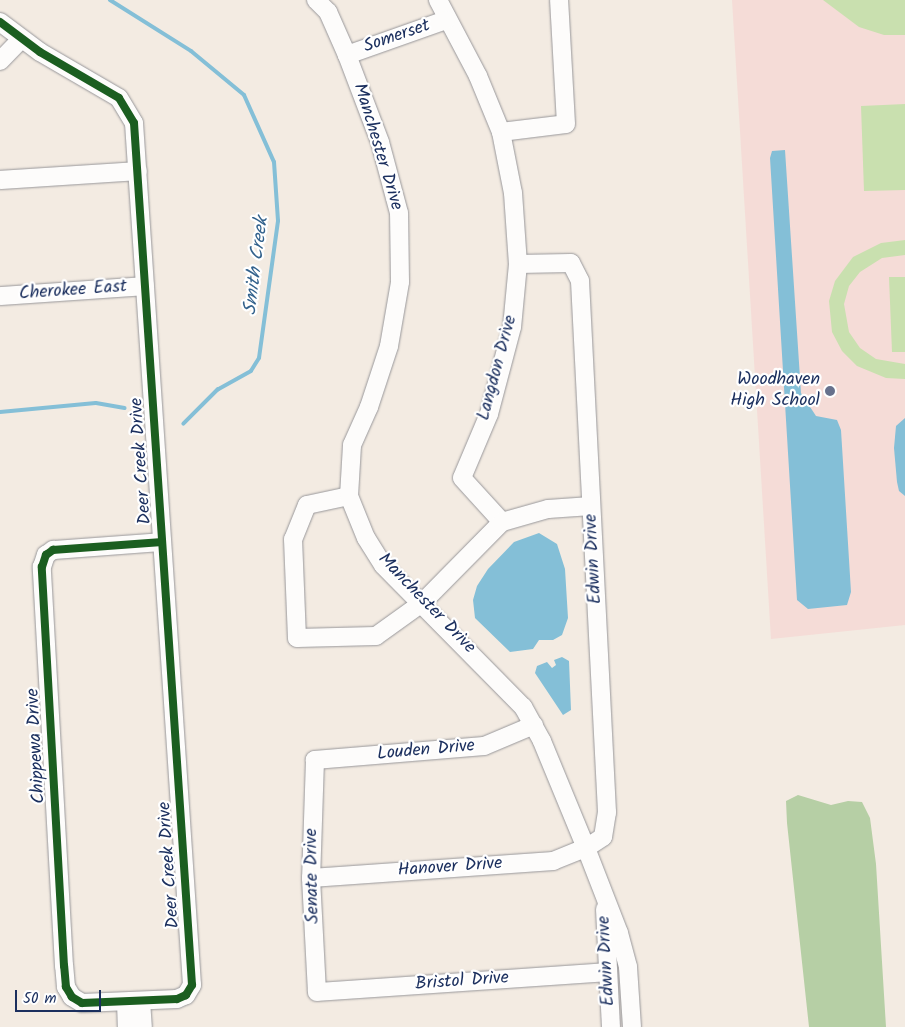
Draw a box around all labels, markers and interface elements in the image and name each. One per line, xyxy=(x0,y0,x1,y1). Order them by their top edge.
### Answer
street label: Somerset xyxy=(361,16,433,58)
street label: Manchester Drive xyxy=(347,81,407,213)
water label: Smith Creek xyxy=(240,216,274,316)
street label: Cherokee East xyxy=(18,276,128,306)
street label: Langdon Drive xyxy=(474,313,522,423)
place label: Woodhaven High School xyxy=(730,370,820,412)
marker: Woodhaven High School xyxy=(824,385,836,397)
street label: Deer Creek Drive xyxy=(127,397,157,525)
street label: Edwin Drive xyxy=(581,513,607,605)
street label: Manchester Drive xyxy=(373,549,479,659)
street label: Chippewa Drive xyxy=(23,688,51,804)
street label: Louden Drive xyxy=(376,736,476,766)
street label: Deer Creek Drive xyxy=(155,801,185,929)
street label: Senate Drive xyxy=(301,828,325,924)
street label: Hanover Drive xyxy=(397,854,503,882)
street label: Edwin Drive xyxy=(594,915,620,1007)
street label: Bristol Drive xyxy=(415,968,509,996)
scale bar xyxy=(18,980,104,1012)
text: 50 m xyxy=(23,987,57,1011)

